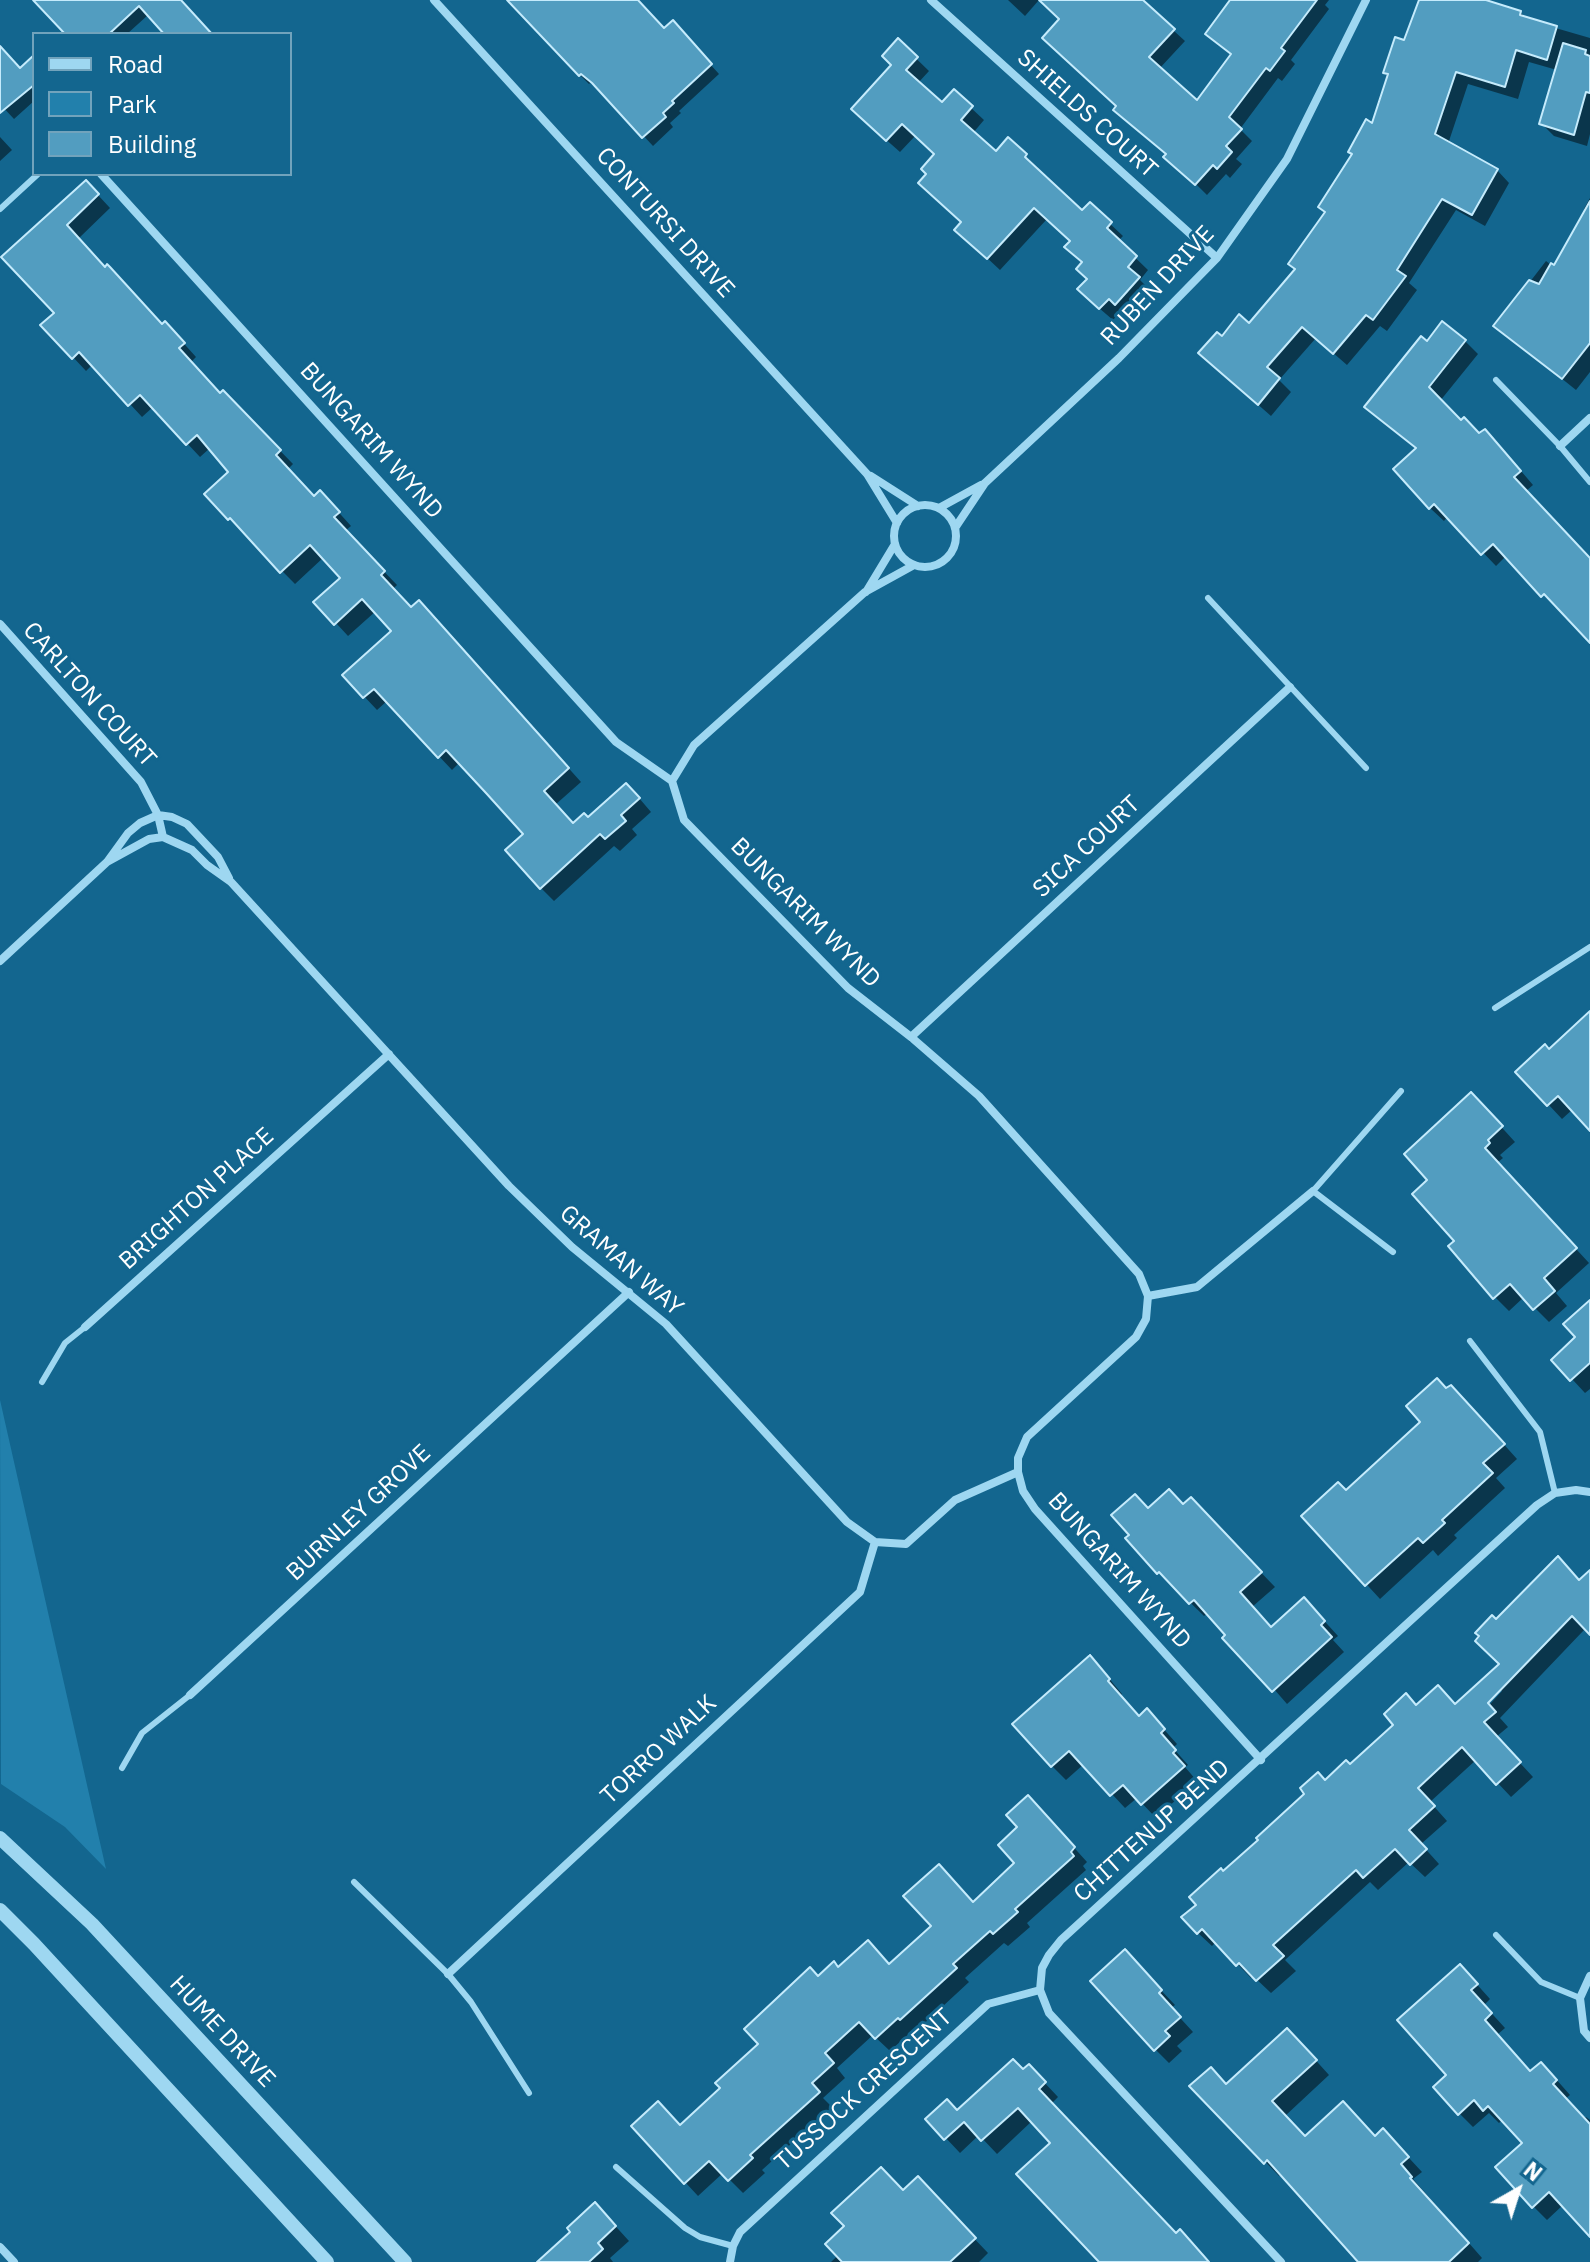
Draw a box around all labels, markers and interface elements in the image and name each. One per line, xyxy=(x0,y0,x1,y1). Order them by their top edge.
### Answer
legend xyxy=(32,32,292,176)
street label: SHIELDS COURT xyxy=(1011,44,1163,184)
text: Road xyxy=(108,48,163,80)
text: Park xyxy=(108,88,157,120)
text: Building xyxy=(108,128,196,160)
street label: CONTURSI DRIVE xyxy=(590,142,740,304)
street label: RUBEN DRIVE xyxy=(1095,220,1221,352)
street label: BUNGARIM WYND xyxy=(293,357,449,525)
street label: CARLTON COURT xyxy=(16,617,162,773)
street label: SICA COURT xyxy=(1027,790,1147,904)
street label: BUNGARIM WYND xyxy=(724,832,886,994)
street label: BRIGHTON PLACE xyxy=(114,1122,280,1276)
street label: GRAMAN WAY xyxy=(553,1199,689,1323)
street label: BURNLEY GROVE xyxy=(281,1439,437,1587)
street label: BUNGARIM WYND xyxy=(1041,1487,1197,1655)
street label: TORRO WALK xyxy=(595,1689,723,1811)
street label: CHITTENUP BEND xyxy=(1068,1754,1236,1908)
street label: HUME DRIVE xyxy=(163,1970,281,2094)
street label: TUSSOCK CRESCENT xyxy=(770,2003,958,2177)
north arrow xyxy=(1478,2150,1558,2230)
text: N xyxy=(1518,2155,1549,2187)

